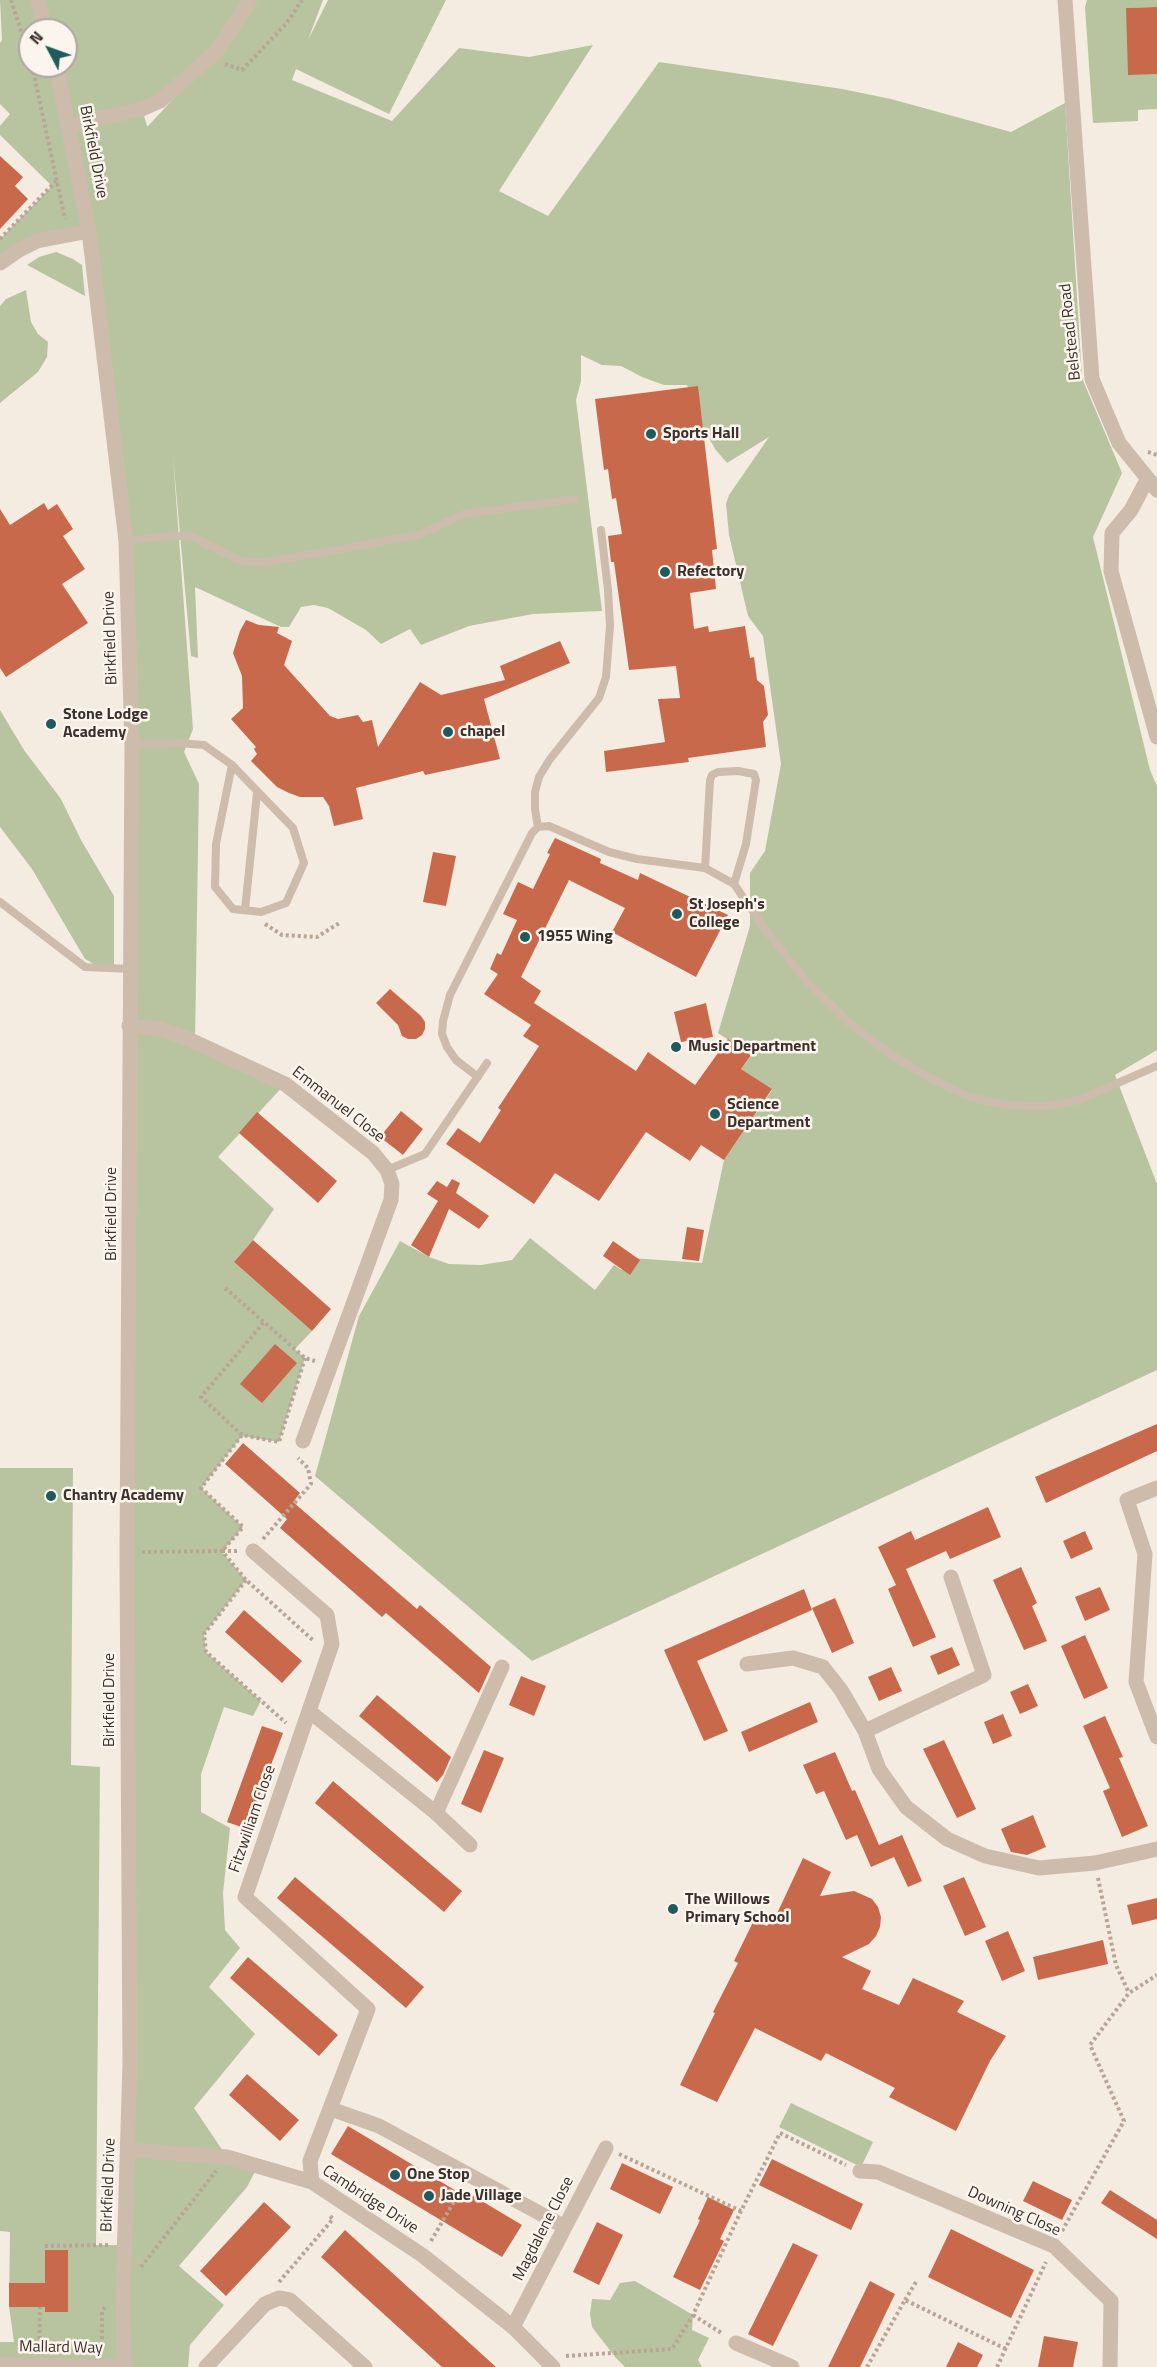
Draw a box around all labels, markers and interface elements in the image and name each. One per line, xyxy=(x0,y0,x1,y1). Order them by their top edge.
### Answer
north arrow xyxy=(18,18,78,78)
text: N xyxy=(23,25,49,50)
street label: Birkfield Drive xyxy=(75,104,111,200)
street label: Belstead Road xyxy=(1056,283,1086,381)
place label: Sports Hall xyxy=(663,424,739,444)
marker: Sports Hall xyxy=(644,427,658,441)
place label: Refectory xyxy=(677,562,744,582)
marker: Refectory xyxy=(658,565,672,579)
street label: Birkfield Drive xyxy=(100,591,122,685)
place label: Stone Lodge Academy xyxy=(63,705,148,743)
marker: Stone Lodge Academy xyxy=(44,717,58,731)
place label: chapel xyxy=(460,722,505,742)
marker: chapel xyxy=(441,725,455,739)
place label: St Joseph's College xyxy=(689,895,765,933)
marker: St Joseph's College xyxy=(670,907,684,921)
place label: 1955 Wing xyxy=(537,927,613,947)
marker: 1955 Wing xyxy=(518,930,532,944)
place label: Music Department xyxy=(688,1037,816,1057)
marker: Music Department xyxy=(669,1040,683,1054)
street label: Emmanuel Close xyxy=(288,1063,388,1147)
place label: Science Department xyxy=(727,1095,810,1133)
marker: Science Department xyxy=(708,1107,722,1121)
street label: Birkfield Drive xyxy=(102,1167,122,1261)
place label: Chantry Academy xyxy=(63,1486,184,1506)
marker: Chantry Academy xyxy=(44,1489,58,1503)
street label: Birkfield Drive xyxy=(100,1653,120,1747)
street label: Fitzwilliam Close xyxy=(226,1763,280,1875)
place label: The Willows Primary School xyxy=(685,1890,790,1928)
marker: The Willows Primary School xyxy=(666,1902,680,1916)
street label: Birkfield Drive xyxy=(98,2138,120,2232)
street label: Cambridge Drive xyxy=(318,2162,422,2238)
place label: One Stop xyxy=(407,2165,470,2185)
marker: One Stop xyxy=(388,2168,402,2182)
street label: Magdalene Close xyxy=(509,2174,579,2284)
street label: Downing Close xyxy=(965,2183,1063,2241)
place label: Jade Village xyxy=(441,2186,522,2206)
marker: Jade Village xyxy=(422,2189,436,2203)
street label: Mallard Way xyxy=(19,2338,103,2358)

